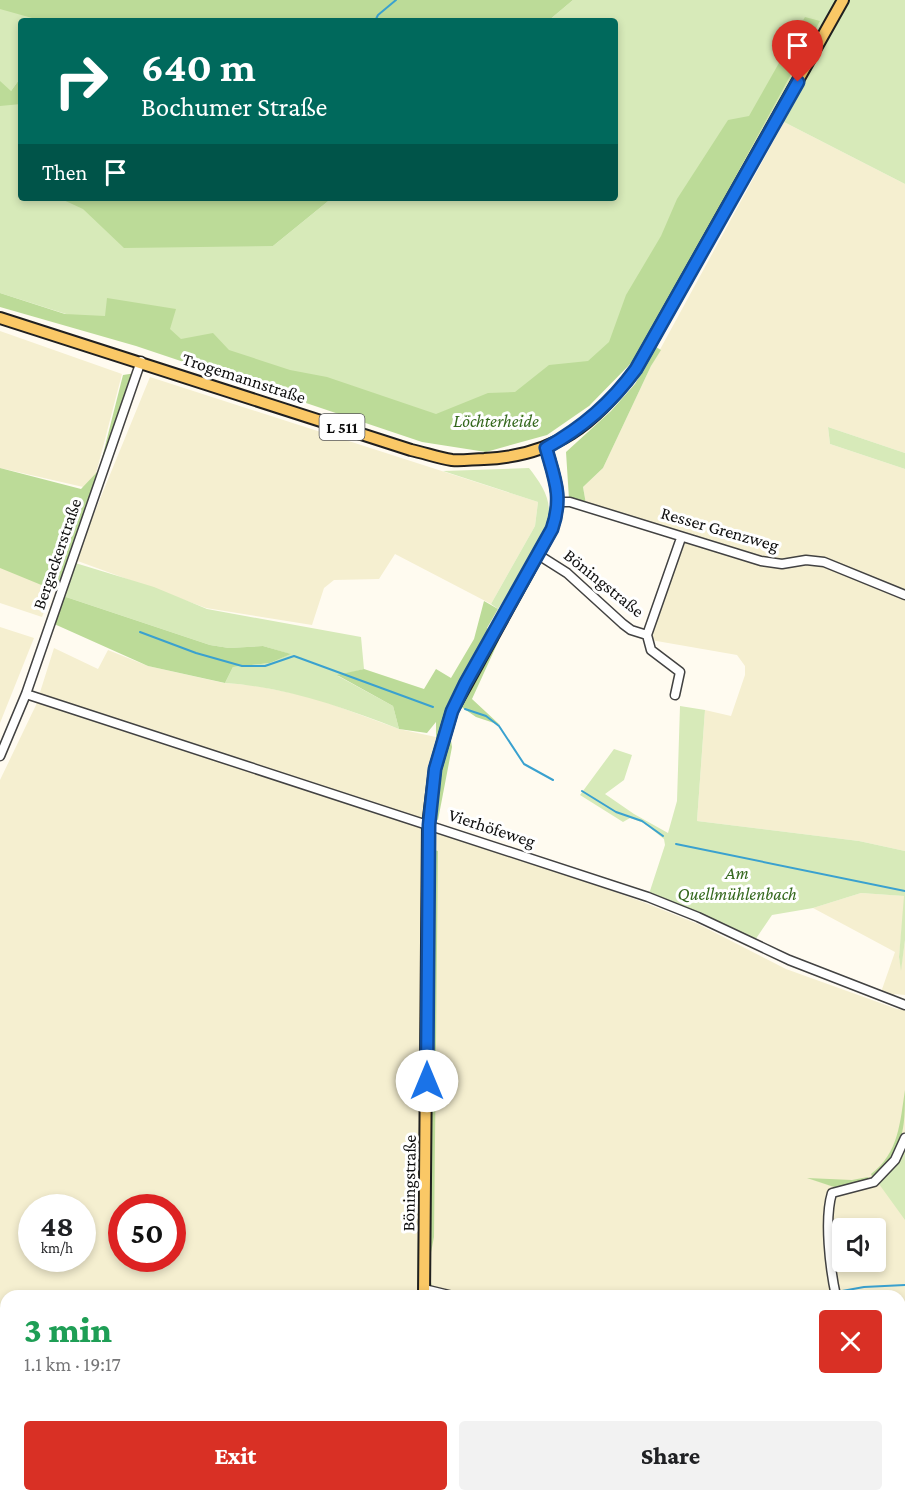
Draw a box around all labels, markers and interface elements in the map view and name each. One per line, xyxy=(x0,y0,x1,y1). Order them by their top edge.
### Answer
pin xyxy=(772,20,823,82)
icon: arrive xyxy=(781,29,814,62)
icon: right xyxy=(42,42,120,120)
text: 640 m xyxy=(141,43,256,90)
text: Bochumer Straße xyxy=(141,92,327,122)
icon: arrive xyxy=(99,156,132,189)
text: Then xyxy=(42,160,87,185)
street label: Trogemannstraße xyxy=(180,349,308,407)
park label: Löchterheide xyxy=(453,411,539,431)
road number: L 511 xyxy=(320,414,364,440)
street label: Bergackerstraße xyxy=(29,496,85,612)
street label: Resser Grenzweg xyxy=(659,503,782,555)
street label: Böningstraße xyxy=(560,545,648,621)
street label: Vierhöfeweg xyxy=(446,805,538,852)
park label: Am Quellmühlenbach xyxy=(677,863,797,904)
position arrow xyxy=(395,1049,459,1113)
street label: Böningstraße xyxy=(398,1134,420,1232)
speed limit sign: 50 xyxy=(108,1194,186,1272)
text: 48 xyxy=(40,1209,74,1242)
map controls xyxy=(832,1218,886,1272)
button: sound xyxy=(832,1218,886,1272)
text: km/h xyxy=(41,1240,73,1256)
text: 3 min xyxy=(24,1310,112,1350)
button: close xyxy=(819,1310,882,1373)
text: 1.1 km · 19:17 xyxy=(24,1353,121,1375)
button: Exit xyxy=(24,1421,447,1490)
button: Share xyxy=(459,1421,882,1490)

